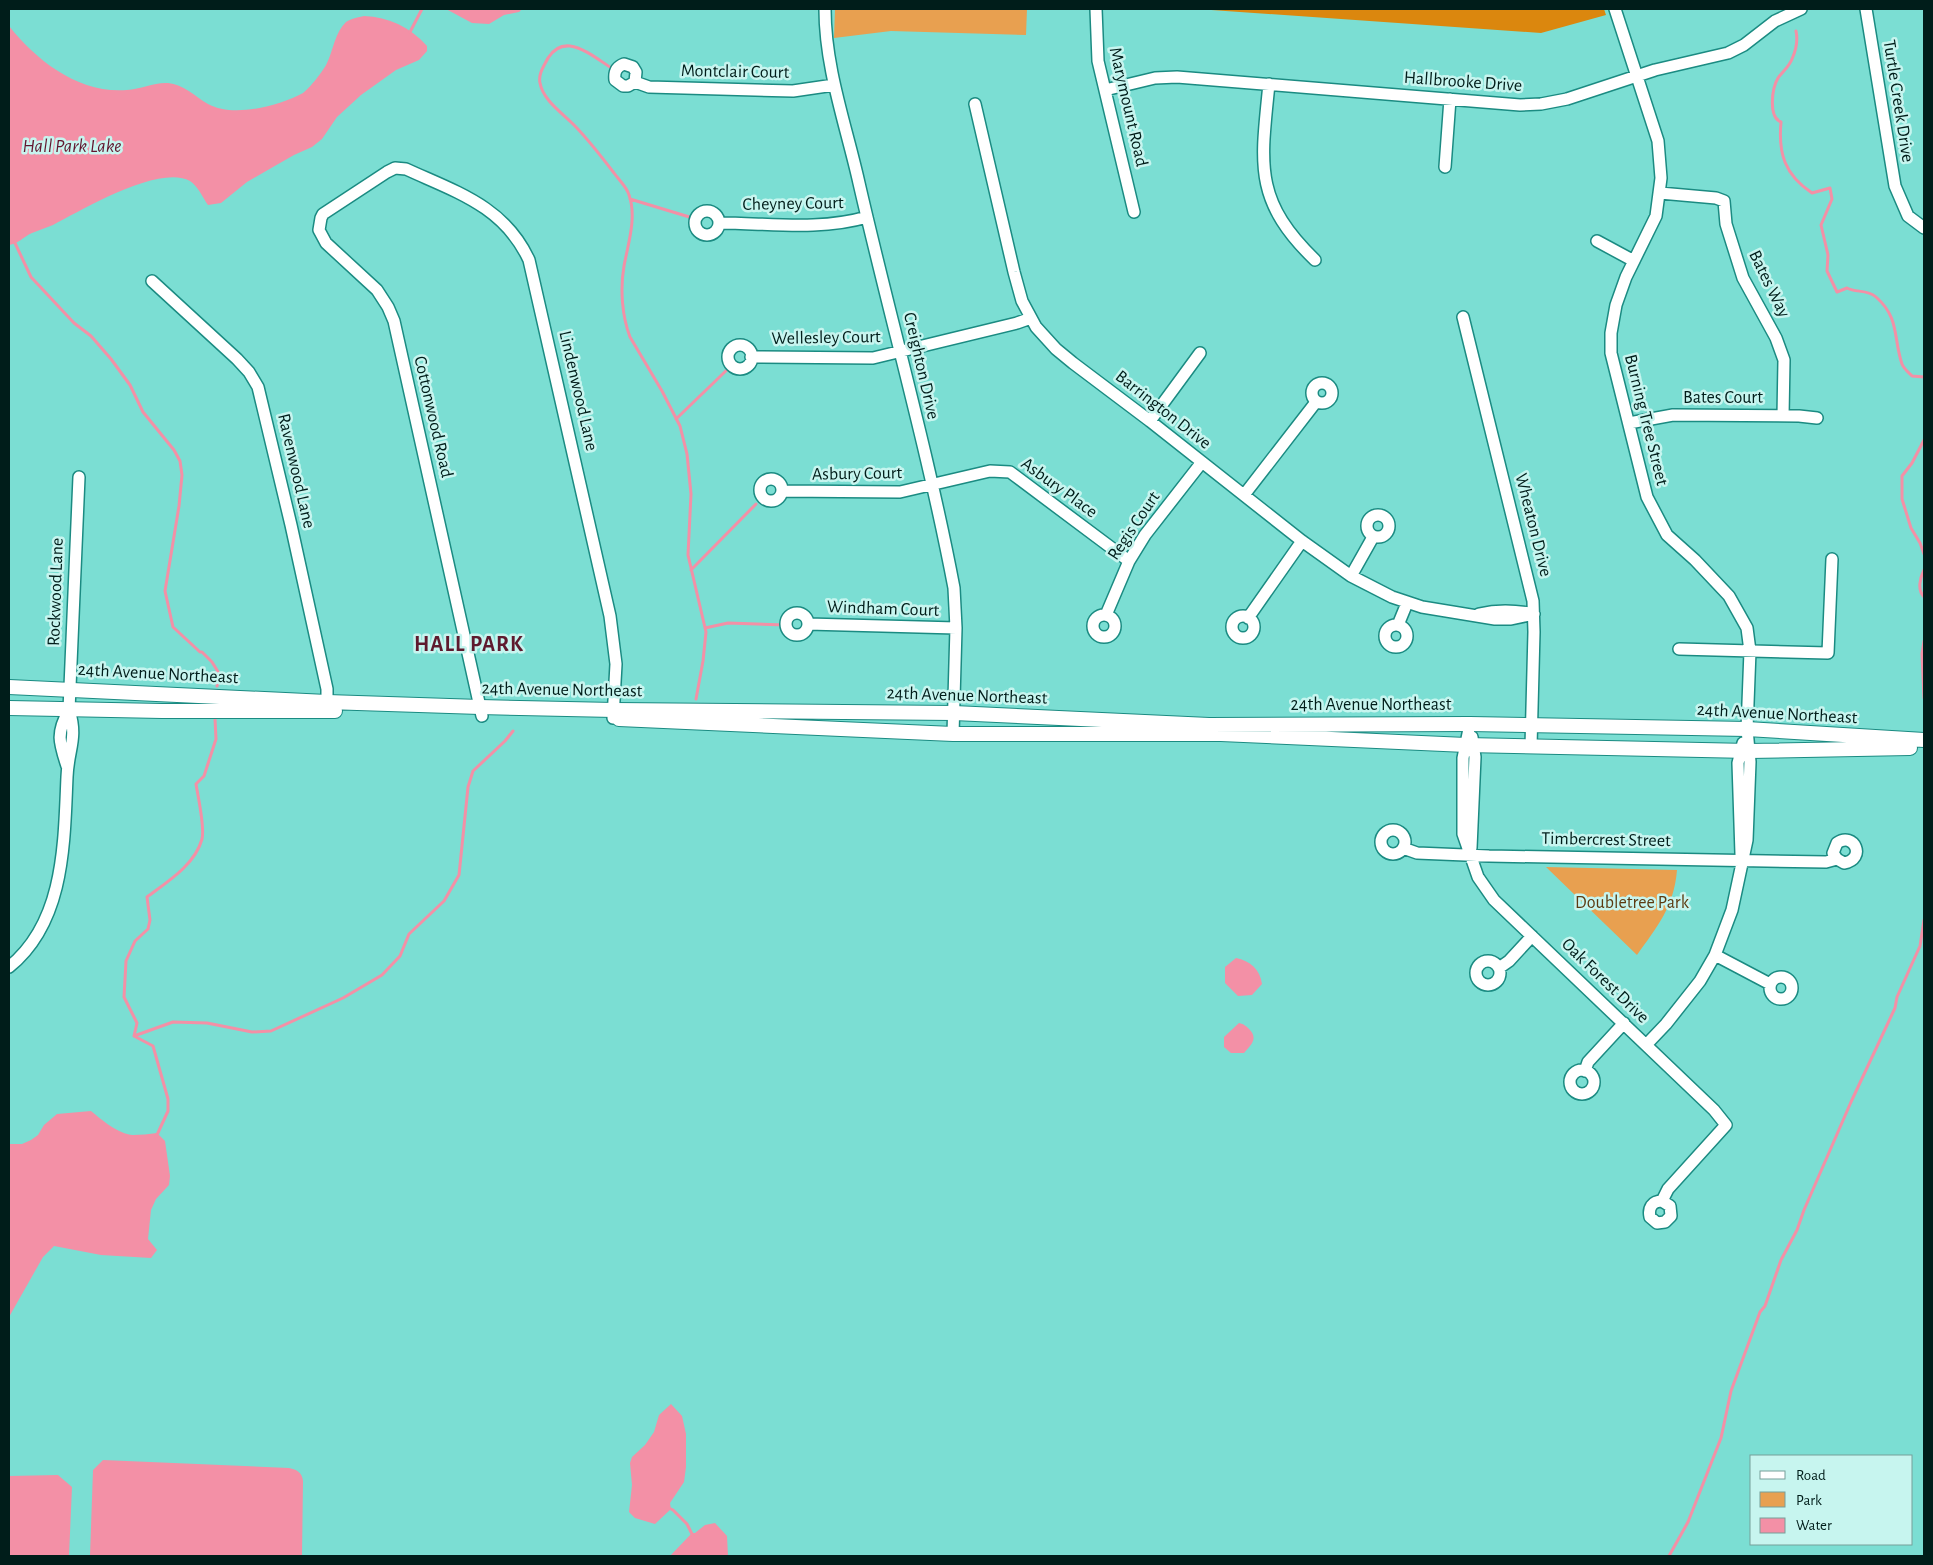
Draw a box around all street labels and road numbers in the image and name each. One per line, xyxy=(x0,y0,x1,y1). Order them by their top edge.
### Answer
street label: Turtle Creek Drive xyxy=(1879,38,1917,164)
street label: Marymount Road xyxy=(1106,46,1150,168)
street label: Montclair Court xyxy=(681,62,790,82)
street label: Hallbrooke Drive xyxy=(1403,69,1523,95)
street label: Cheyney Court xyxy=(742,194,844,214)
street label: Bates Way xyxy=(1745,248,1793,321)
street label: Creighton Drive xyxy=(900,311,942,421)
street label: Wellesley Court xyxy=(771,328,881,348)
street label: Lindenwood Lane xyxy=(555,329,601,453)
street label: Burning Tree Street xyxy=(1621,353,1671,488)
street label: Cottonwood Road xyxy=(410,354,456,480)
street label: Barrington Drive xyxy=(1112,367,1214,453)
street label: Bates Court xyxy=(1683,389,1763,407)
street label: Ravenwood Lane xyxy=(274,412,318,530)
street label: Asbury Place xyxy=(1018,454,1100,522)
street label: Asbury Court xyxy=(812,464,903,484)
street label: Wheaton Drive xyxy=(1511,472,1555,578)
street label: Regis Court xyxy=(1105,488,1164,564)
street label: Rockwood Lane xyxy=(45,538,67,646)
street label: Windham Court xyxy=(827,598,940,620)
street label: 24th Avenue Northeast xyxy=(77,661,239,687)
street label: 24th Avenue Northeast xyxy=(481,680,643,700)
street label: 24th Avenue Northeast xyxy=(886,684,1048,708)
street label: 24th Avenue Northeast xyxy=(1291,696,1452,714)
street label: 24th Avenue Northeast xyxy=(1696,701,1858,727)
street label: Timbercrest Street xyxy=(1541,830,1671,850)
street label: Oak Forest Drive xyxy=(1558,935,1652,1027)

